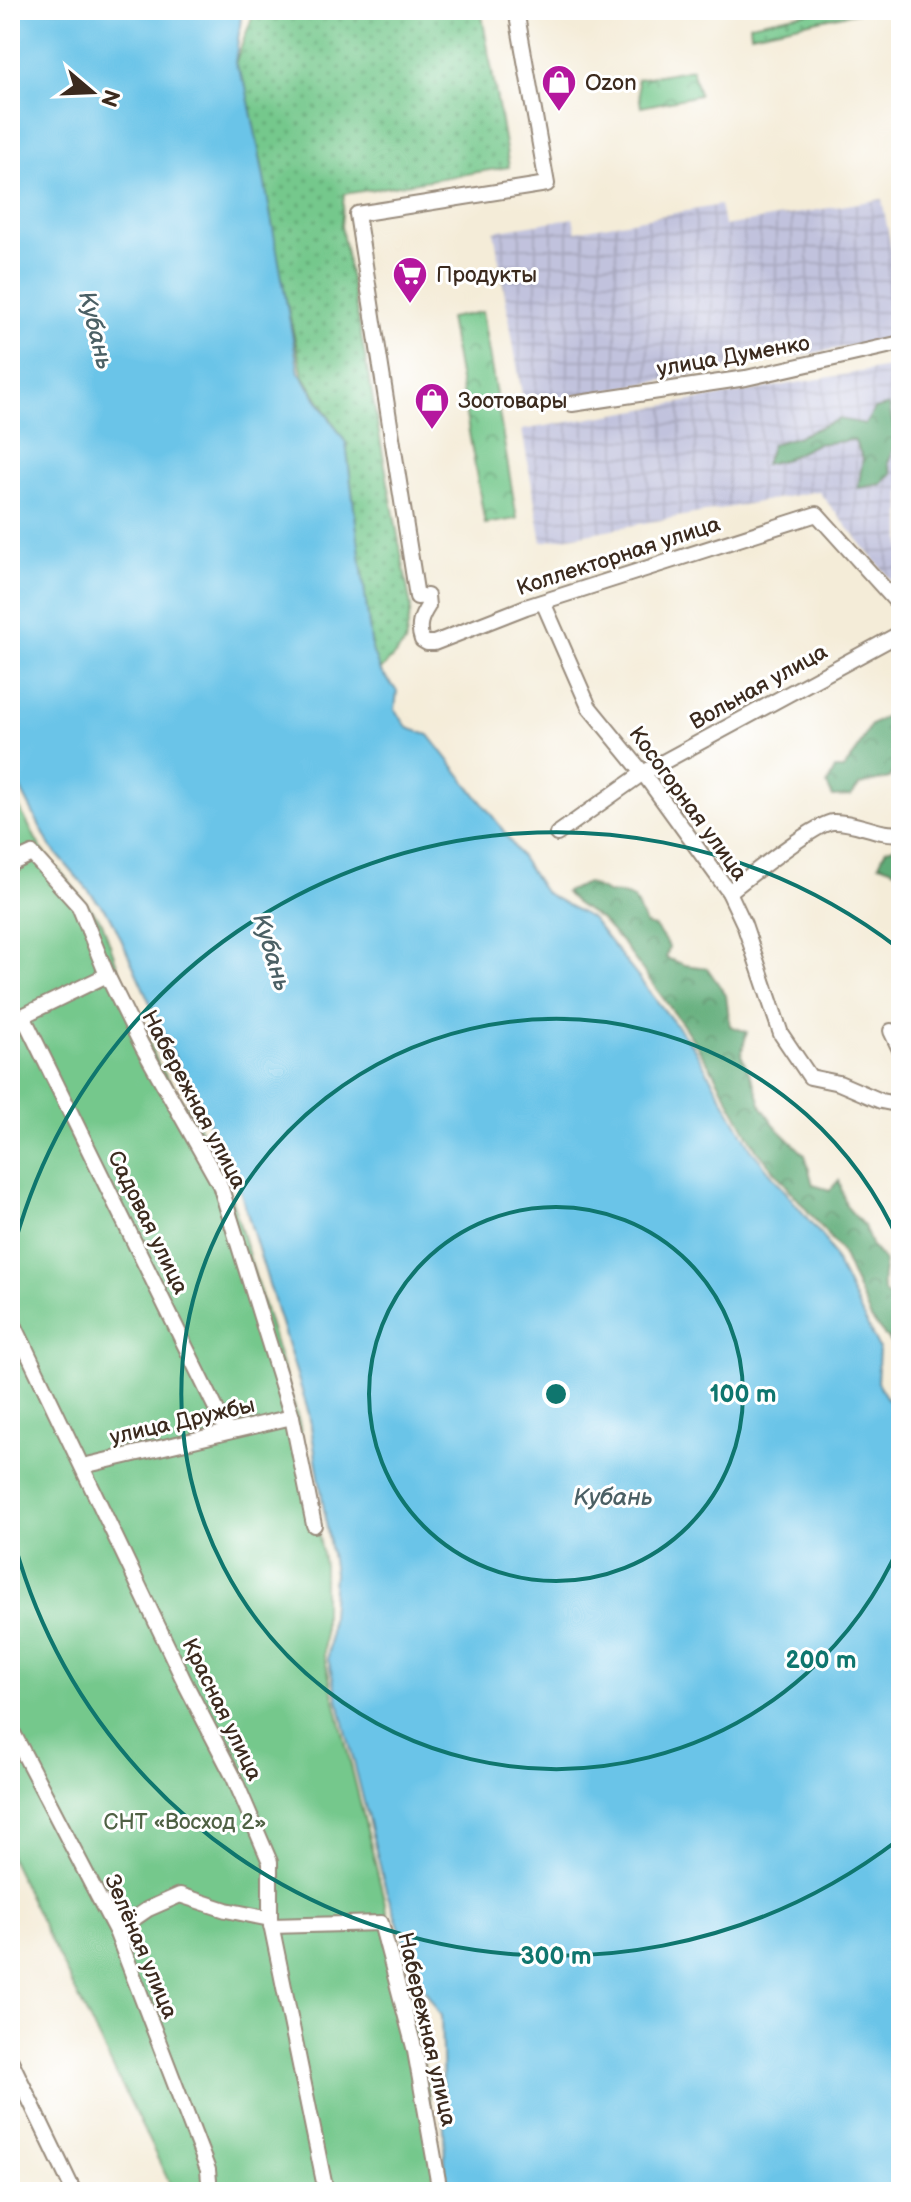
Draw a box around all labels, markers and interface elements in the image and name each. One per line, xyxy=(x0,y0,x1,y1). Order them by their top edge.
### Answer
north arrow xyxy=(52,52,132,132)
shop icon: Ozon xyxy=(540,63,578,113)
place label: Ozon xyxy=(585,70,637,97)
text: N xyxy=(94,86,125,110)
supermarket icon: Продукты xyxy=(391,255,429,305)
place label: Продукты xyxy=(436,262,537,289)
water label: Кубань xyxy=(72,288,119,372)
street label: улица Думенко xyxy=(655,330,812,383)
shop icon: Зоотовары xyxy=(413,381,451,431)
place label: Зоотовары xyxy=(458,388,567,415)
street label: Коллекторная улица xyxy=(513,511,724,602)
street label: Вольная улица xyxy=(685,638,832,736)
street label: Косогорная улица xyxy=(623,721,753,886)
water label: Кубань xyxy=(246,910,297,994)
street label: Набережная улица xyxy=(135,1006,252,1193)
street label: Садовая улица xyxy=(101,1147,194,1299)
centre of rings xyxy=(542,1380,570,1408)
text: 100 m xyxy=(710,1380,776,1409)
street label: улица Дружбы xyxy=(107,1392,258,1451)
water label: Кубань xyxy=(573,1483,653,1512)
street label: Красная улица xyxy=(176,1634,268,1785)
text: 200 m xyxy=(786,1646,856,1675)
park label: СНТ «Восход 2» xyxy=(104,1809,266,1836)
street label: Зелёная улица xyxy=(98,1870,183,2023)
street label: Набережная улица xyxy=(391,1930,462,2129)
text: 300 m xyxy=(521,1942,591,1971)

